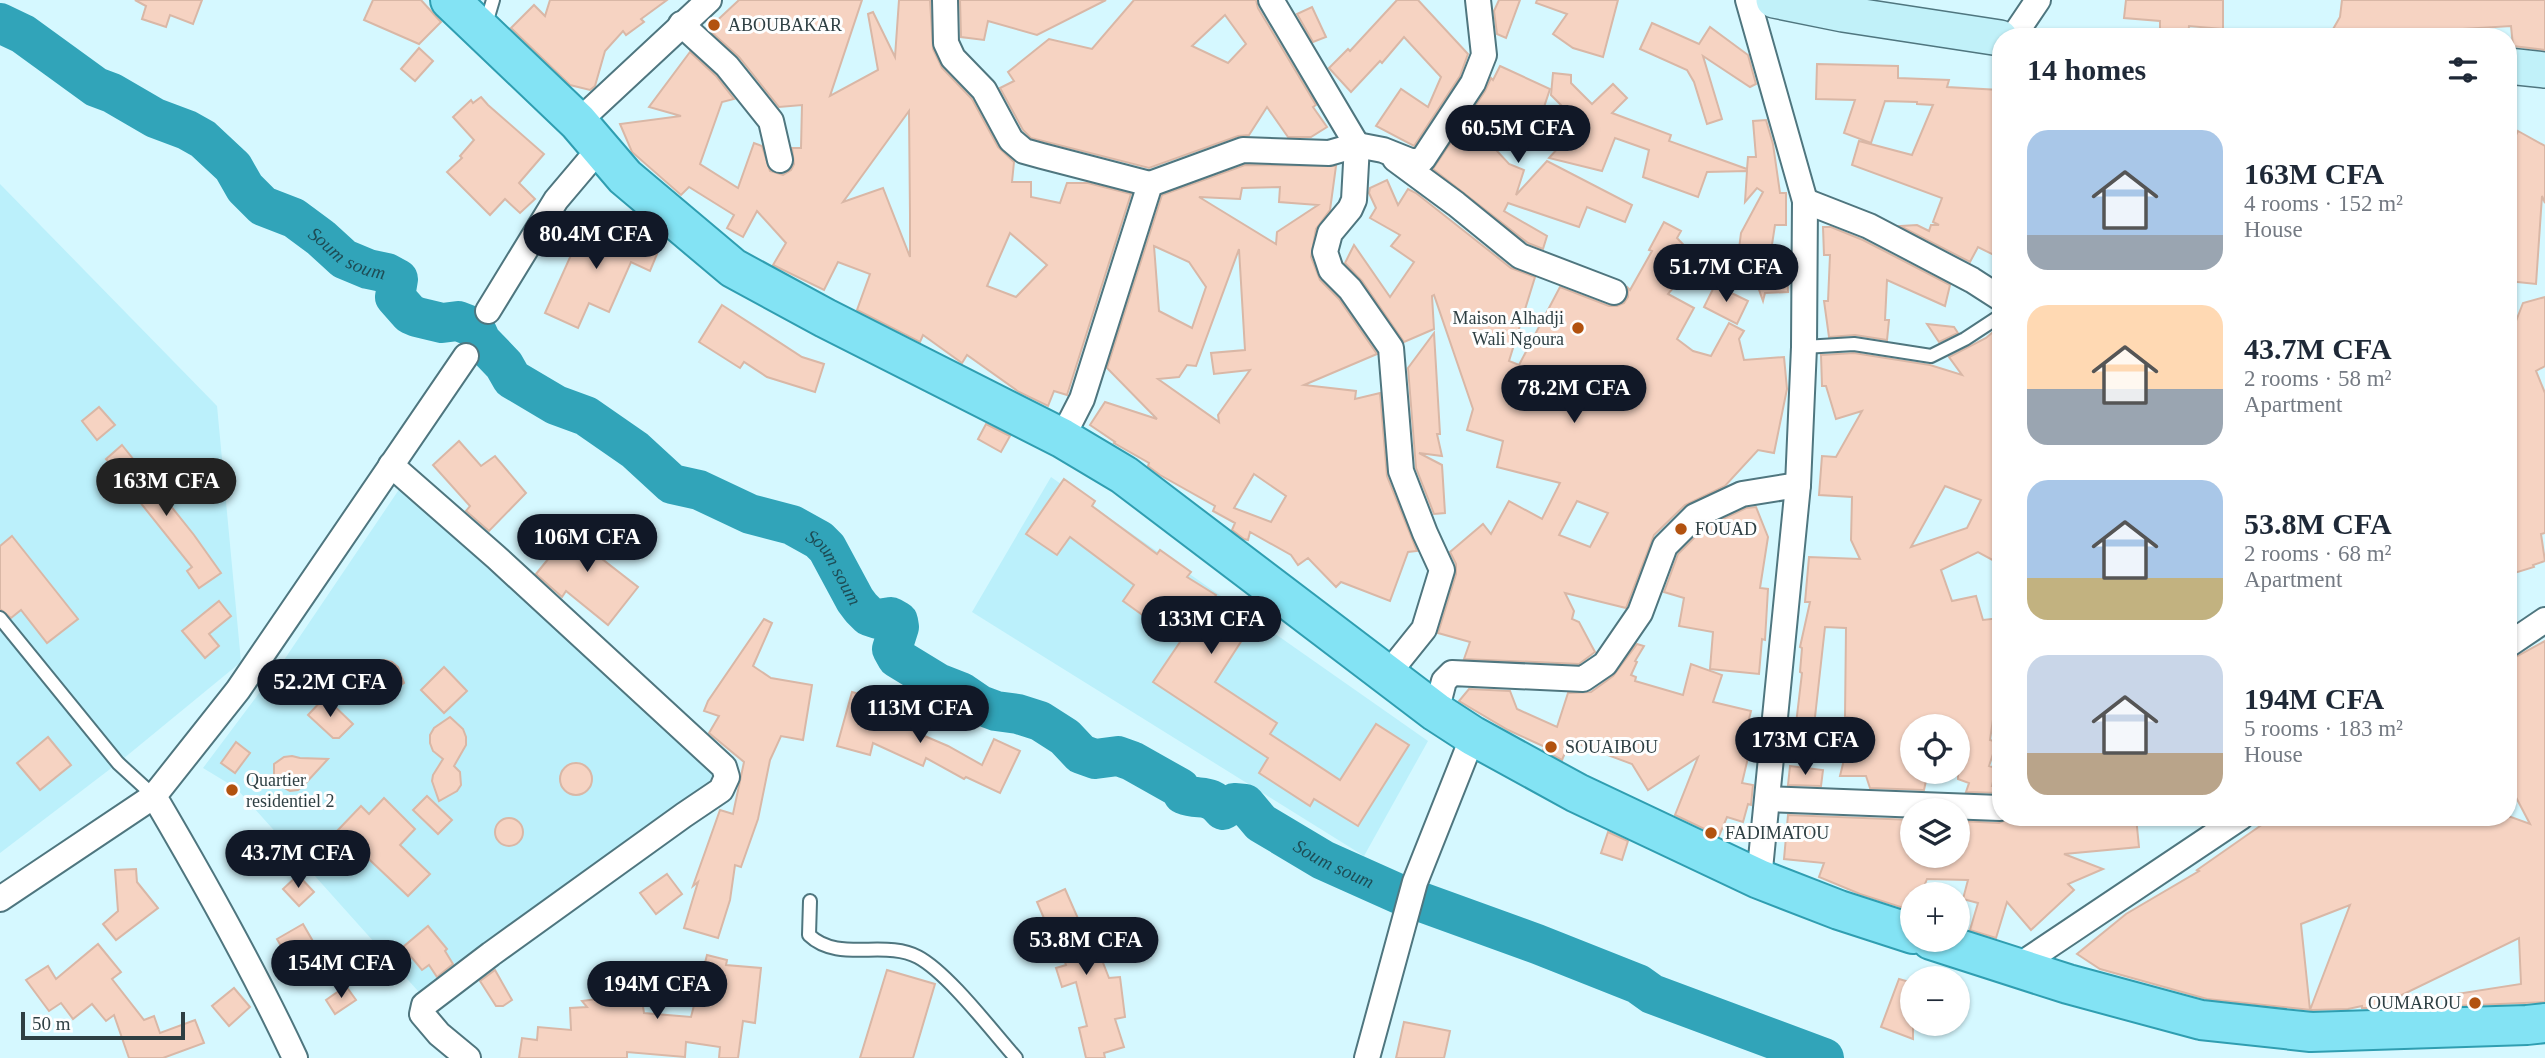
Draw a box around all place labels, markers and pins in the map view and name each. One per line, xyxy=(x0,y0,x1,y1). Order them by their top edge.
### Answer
place label: ABOUBAKAR xyxy=(728,15,842,35)
marker: ABOUBAKAR xyxy=(706,17,722,33)
pin: 60.5M CFA xyxy=(1438,106,1598,165)
pin: 80.4M CFA xyxy=(516,212,676,271)
pin: 51.7M CFA xyxy=(1646,244,1806,304)
place label: Maison Alhadji Wali Ngoura xyxy=(1453,308,1564,349)
marker: Maison Alhadji Wali Ngoura xyxy=(1570,320,1586,336)
pin: 78.2M CFA xyxy=(1494,366,1654,425)
pin: 163M CFA xyxy=(94,458,238,518)
pin: 106M CFA xyxy=(515,514,659,574)
place label: FOUAD xyxy=(1695,519,1757,539)
marker: FOUAD xyxy=(1673,521,1689,537)
pin: 133M CFA xyxy=(1139,596,1283,656)
pin: 52.2M CFA xyxy=(250,660,410,719)
pin: 113M CFA xyxy=(848,686,992,745)
pin: 173M CFA xyxy=(1733,718,1877,777)
place label: SOUAIBOU xyxy=(1565,737,1658,757)
marker: SOUAIBOU xyxy=(1543,739,1559,755)
place label: Quartier residentiel 2 xyxy=(246,770,334,811)
marker: Quartier residentiel 2 xyxy=(224,782,240,798)
place label: FADIMATOU xyxy=(1725,823,1829,843)
marker: FADIMATOU xyxy=(1703,825,1719,841)
pin: 43.7M CFA xyxy=(218,830,378,890)
pin: 53.8M CFA xyxy=(1006,918,1166,977)
pin: 154M CFA xyxy=(269,940,413,1000)
pin: 194M CFA xyxy=(585,962,729,1021)
place label: OUMAROU xyxy=(2368,993,2461,1013)
marker: OUMAROU xyxy=(2467,995,2483,1011)

